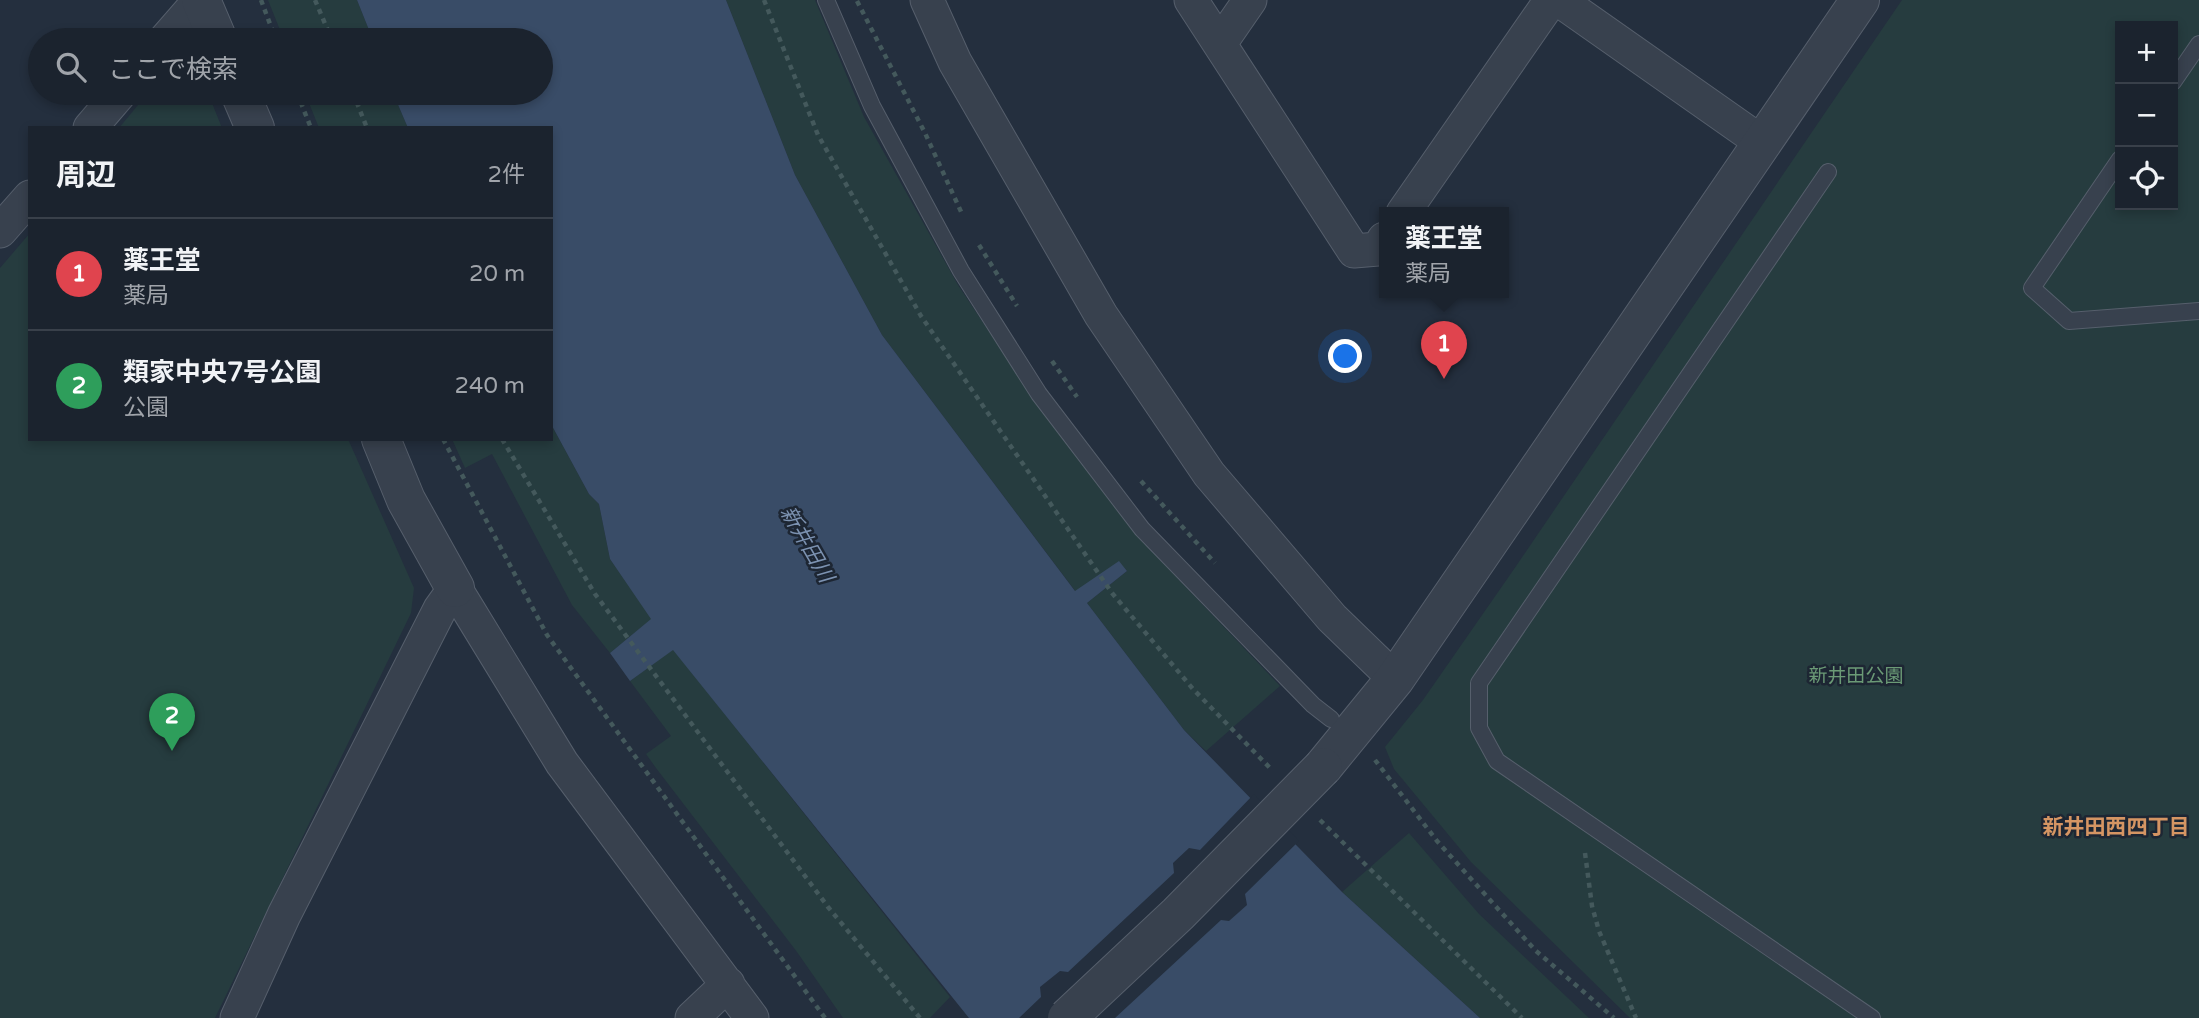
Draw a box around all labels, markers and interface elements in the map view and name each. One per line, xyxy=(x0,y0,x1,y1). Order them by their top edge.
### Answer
map controls xyxy=(2115,21,2178,210)
button: + xyxy=(2115,21,2178,84)
search box xyxy=(28,28,553,105)
icon: search xyxy=(52,48,90,86)
text: ここで検索 xyxy=(108,54,238,85)
button: − xyxy=(2115,84,2178,147)
button: locate xyxy=(2115,147,2178,210)
text: 周辺 xyxy=(56,157,116,194)
text: 2件 xyxy=(488,161,525,189)
popup xyxy=(1379,207,1509,298)
text: 薬王堂 xyxy=(1405,223,1483,254)
text: 薬王堂 xyxy=(123,245,201,276)
text: 1 xyxy=(72,260,86,288)
text: 20 m xyxy=(469,260,525,288)
text: 薬局 xyxy=(1405,260,1451,288)
text: 薬局 xyxy=(123,282,169,310)
pin: 1 xyxy=(1421,321,1467,379)
your location xyxy=(1328,339,1362,373)
text: 類家中央7号公園 xyxy=(123,357,321,388)
text: 2 xyxy=(72,372,86,400)
text: 240 m xyxy=(455,372,525,400)
text: 公園 xyxy=(123,394,169,422)
water label: 新井田川 xyxy=(775,502,839,589)
park label: 新井田公園 xyxy=(1808,665,1904,687)
pin: 2 xyxy=(149,693,195,751)
district label: 新井田西四丁目 xyxy=(2043,815,2190,840)

